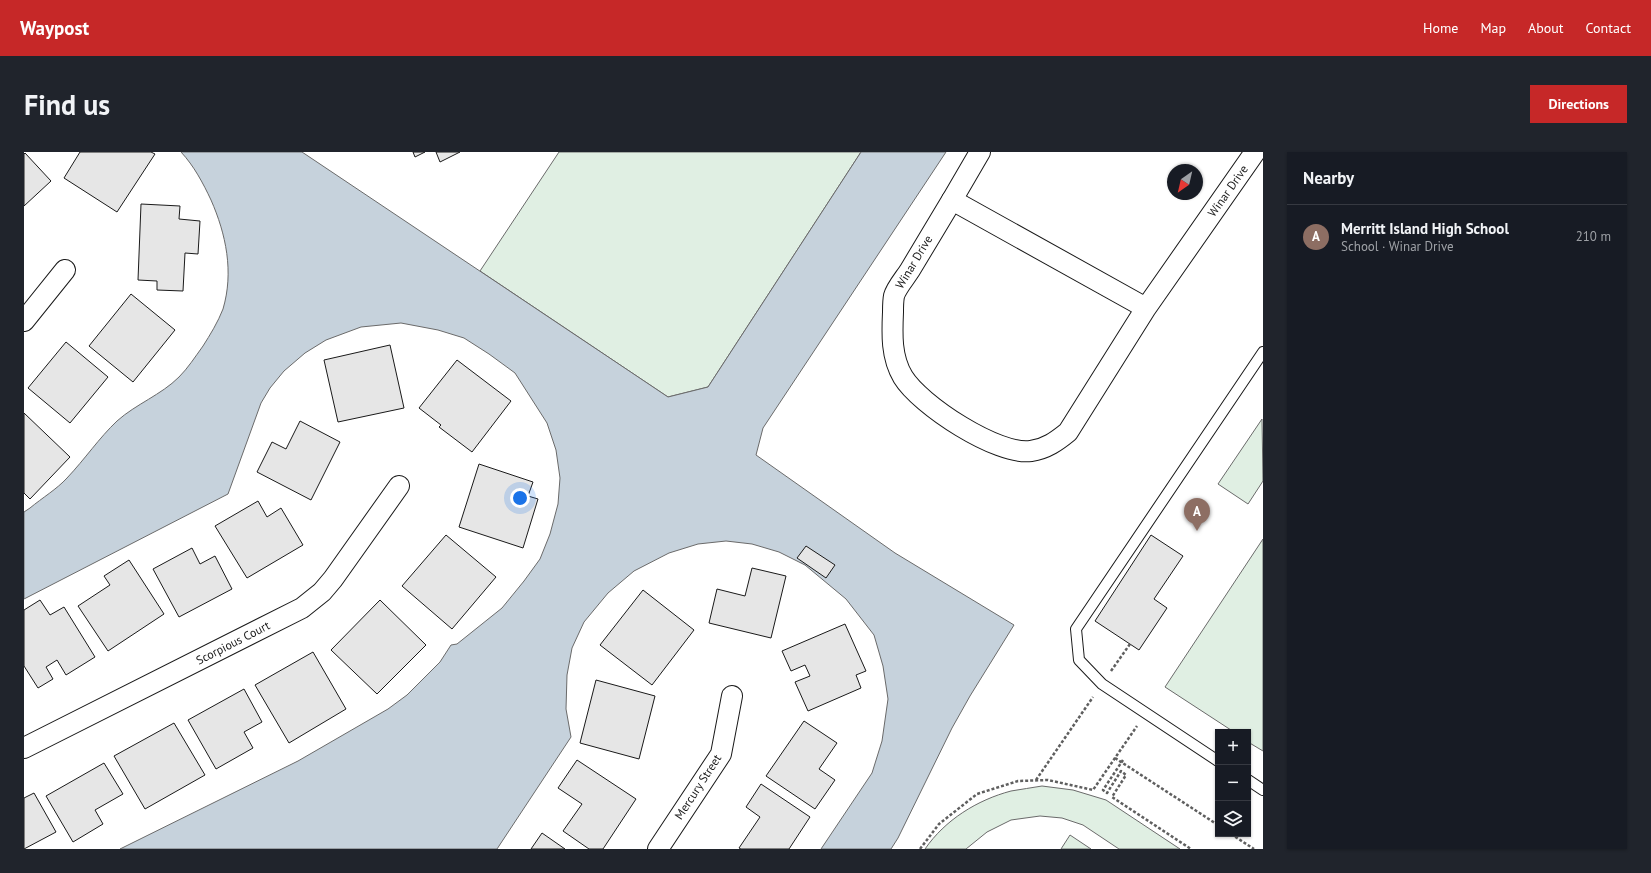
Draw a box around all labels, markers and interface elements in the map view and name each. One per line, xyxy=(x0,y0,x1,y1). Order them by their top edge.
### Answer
text: Waypost xyxy=(20,16,89,40)
text: Home xyxy=(1423,19,1458,37)
text: Map xyxy=(1480,19,1506,37)
text: About xyxy=(1528,19,1564,37)
text: Contact xyxy=(1586,19,1631,37)
button: Directions xyxy=(1530,85,1627,123)
text: Find us xyxy=(24,86,110,123)
street label: Winar Drive xyxy=(1204,162,1251,220)
north arrow xyxy=(1167,164,1203,200)
text: Nearby xyxy=(1303,167,1354,189)
text: Merritt Island High School xyxy=(1341,219,1509,238)
text: A xyxy=(1312,228,1320,245)
text: 210 m xyxy=(1576,228,1611,245)
street label: Winar Drive xyxy=(892,232,935,291)
text: School · Winar Drive xyxy=(1341,238,1454,255)
your location xyxy=(510,488,530,508)
pin: A xyxy=(1184,498,1210,531)
street label: Scorpious Court xyxy=(193,618,272,668)
map controls xyxy=(1215,729,1251,837)
button: + xyxy=(1215,729,1251,765)
street label: Mercury Street xyxy=(671,751,724,822)
button: − xyxy=(1215,765,1251,801)
button: layers xyxy=(1215,801,1251,837)

